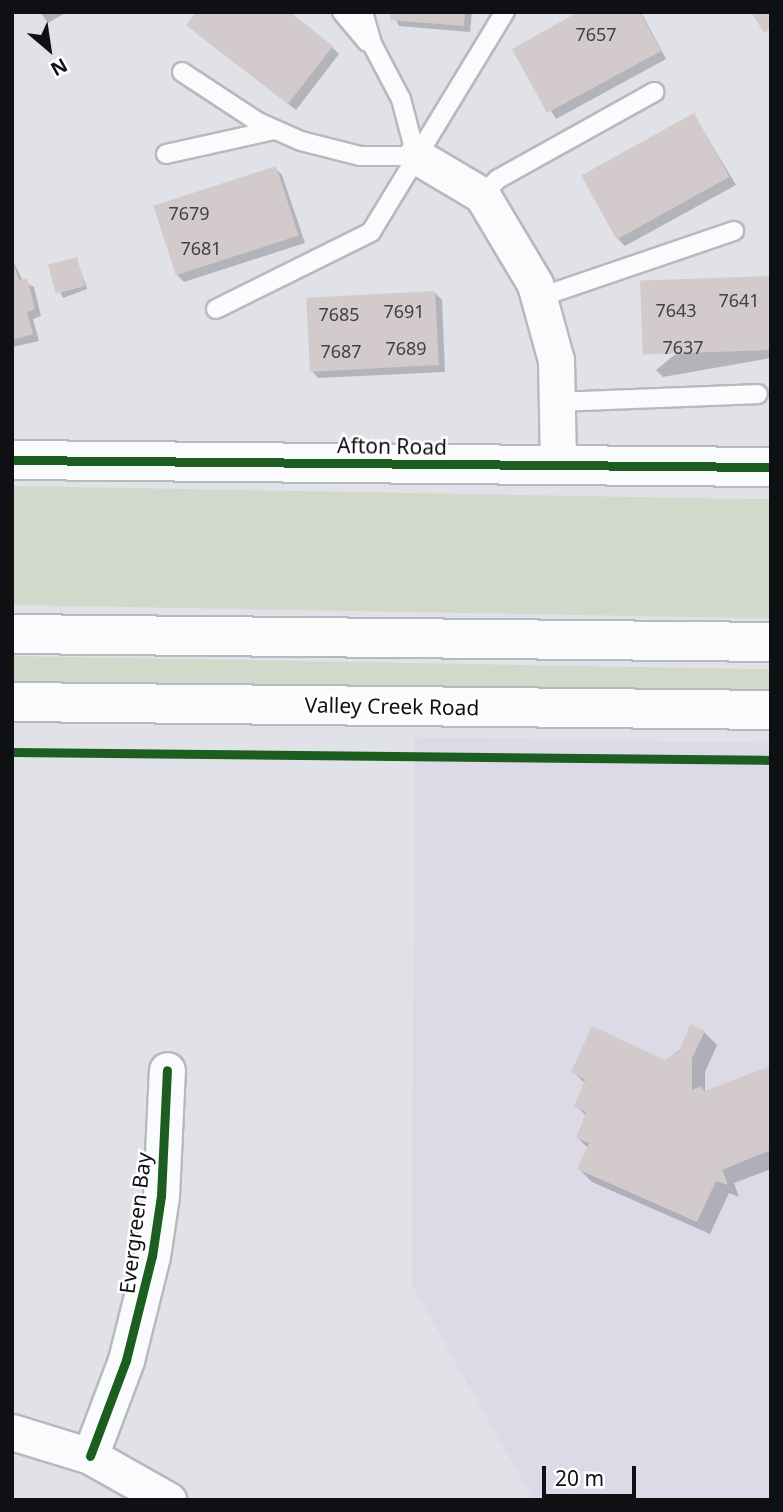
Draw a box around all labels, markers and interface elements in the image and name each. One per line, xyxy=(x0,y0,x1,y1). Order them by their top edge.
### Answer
north arrow xyxy=(14,14,84,84)
house number: 7657 xyxy=(575,23,617,45)
text: N xyxy=(46,52,72,82)
house number: 7679 xyxy=(168,202,210,224)
house number: 7681 xyxy=(180,237,222,259)
house number: 7641 xyxy=(718,289,760,311)
house number: 7643 xyxy=(655,299,697,321)
house number: 7691 xyxy=(383,300,425,322)
house number: 7685 xyxy=(318,303,360,325)
house number: 7637 xyxy=(662,336,704,358)
house number: 7689 xyxy=(385,337,427,359)
house number: 7687 xyxy=(320,340,362,362)
street label: Afton Road xyxy=(337,432,447,460)
street label: Valley Creek Road xyxy=(304,692,480,720)
street label: Evergreen Bay xyxy=(114,1151,156,1295)
scale bar xyxy=(545,1452,640,1496)
text: 20 m xyxy=(555,1464,604,1492)

